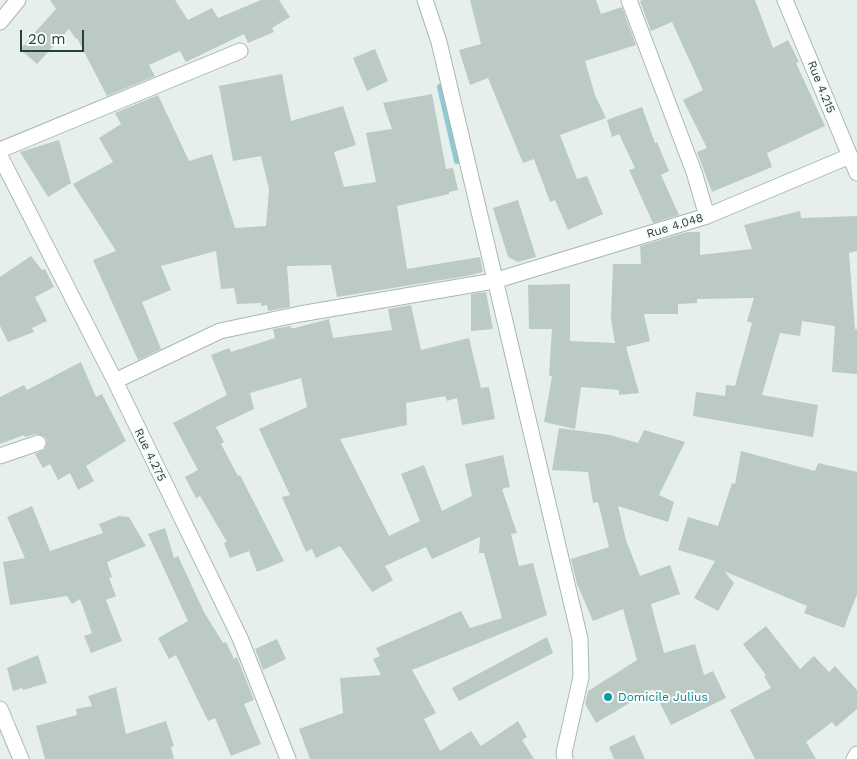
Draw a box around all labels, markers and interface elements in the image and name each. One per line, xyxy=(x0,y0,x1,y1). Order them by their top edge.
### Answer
scale bar xyxy=(22,20,86,52)
text: 20 m xyxy=(28,30,66,48)
street label: Rue 4.215 xyxy=(804,59,838,115)
street label: Rue 4.048 xyxy=(645,211,705,241)
street label: Rue 4.275 xyxy=(131,426,169,484)
place label: Domicile Julius xyxy=(618,690,708,704)
marker: Domicile Julius xyxy=(602,691,614,703)

